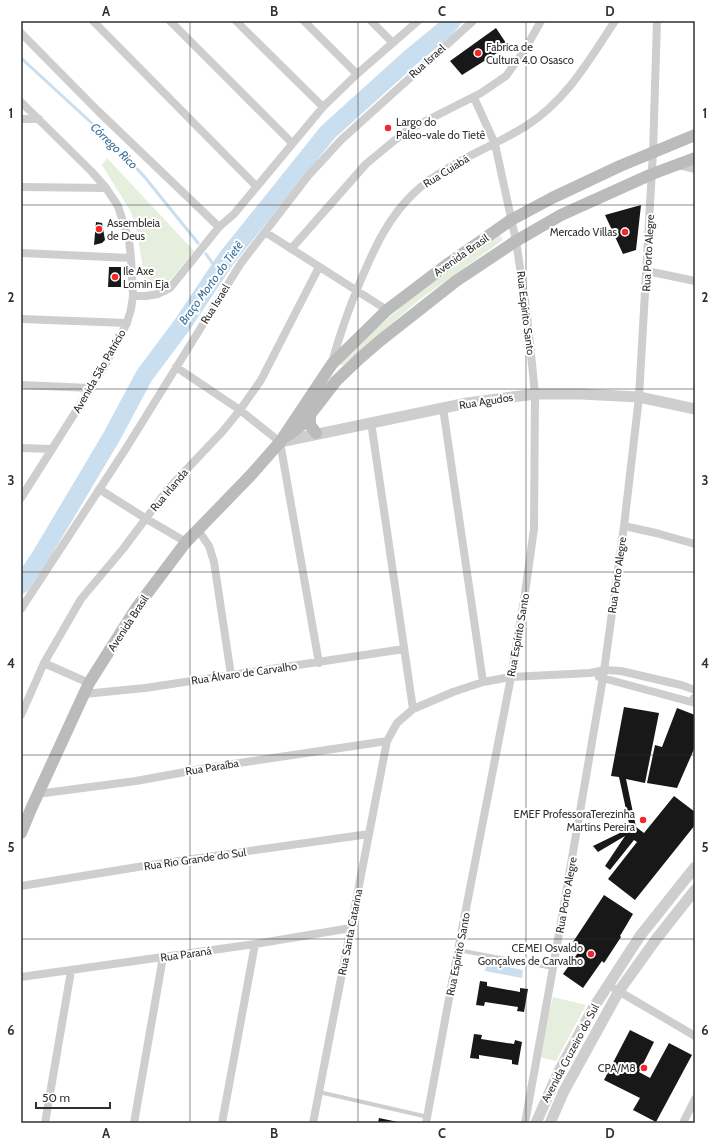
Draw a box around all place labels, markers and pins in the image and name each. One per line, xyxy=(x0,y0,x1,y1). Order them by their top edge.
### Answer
place label: Fabrica de Cultura 4.0 Osasco xyxy=(486,40,574,67)
marker: Fabrica de Cultura 4.0 Osasco xyxy=(473,48,483,58)
place label: Largo do Paleo-vale do Tietê xyxy=(396,115,486,142)
marker: Largo do Paleo-vale do Tietê xyxy=(383,123,393,133)
place label: Assembleia de Deus xyxy=(107,216,161,243)
marker: Assembleia de Deus xyxy=(94,224,104,234)
place label: Mercado Villas xyxy=(550,225,617,239)
marker: Mercado Villas xyxy=(620,227,630,237)
place label: Ile Axe Lomin Eja xyxy=(123,264,170,291)
marker: Ile Axe Lomin Eja xyxy=(110,272,120,282)
place label: EMEF ProfessoraTerezinha Martins Pereira xyxy=(514,807,636,834)
marker: EMEF ProfessoraTerezinha Martins Pereira xyxy=(638,815,648,825)
place label: CEMEI Osvaldo Gonçalves de Carvalho xyxy=(478,941,583,968)
marker: CEMEI Osvaldo Gonçalves de Carvalho xyxy=(586,949,596,959)
place label: CPA/M8 xyxy=(598,1061,636,1075)
marker: CPA/M8 xyxy=(639,1063,649,1073)

